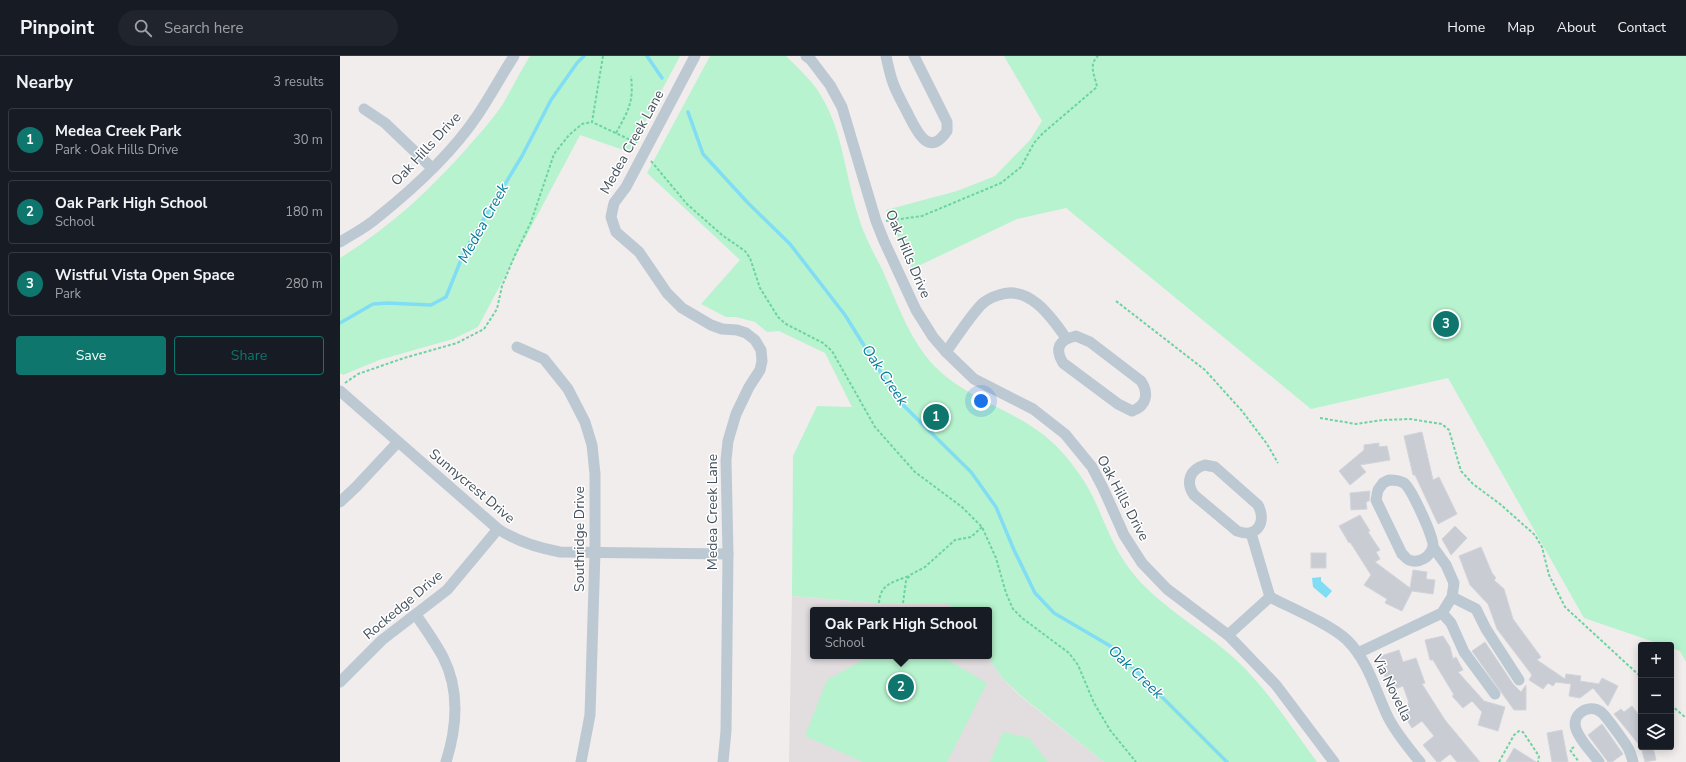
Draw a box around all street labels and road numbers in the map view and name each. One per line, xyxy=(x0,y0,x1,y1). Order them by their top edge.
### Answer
street label: Medea Creek Lane xyxy=(595,87,669,197)
street label: Oak Hills Drive xyxy=(387,108,465,190)
street label: Oak Hills Drive xyxy=(881,207,935,301)
street label: Sunnycrest Drive xyxy=(425,444,519,528)
street label: Oak Hills Drive xyxy=(1092,452,1154,544)
street label: Medea Creek Lane xyxy=(703,454,722,570)
street label: Southridge Drive xyxy=(570,486,589,592)
street label: Rockedge Drive xyxy=(359,566,447,644)
street label: Via Novella xyxy=(1367,650,1416,725)

